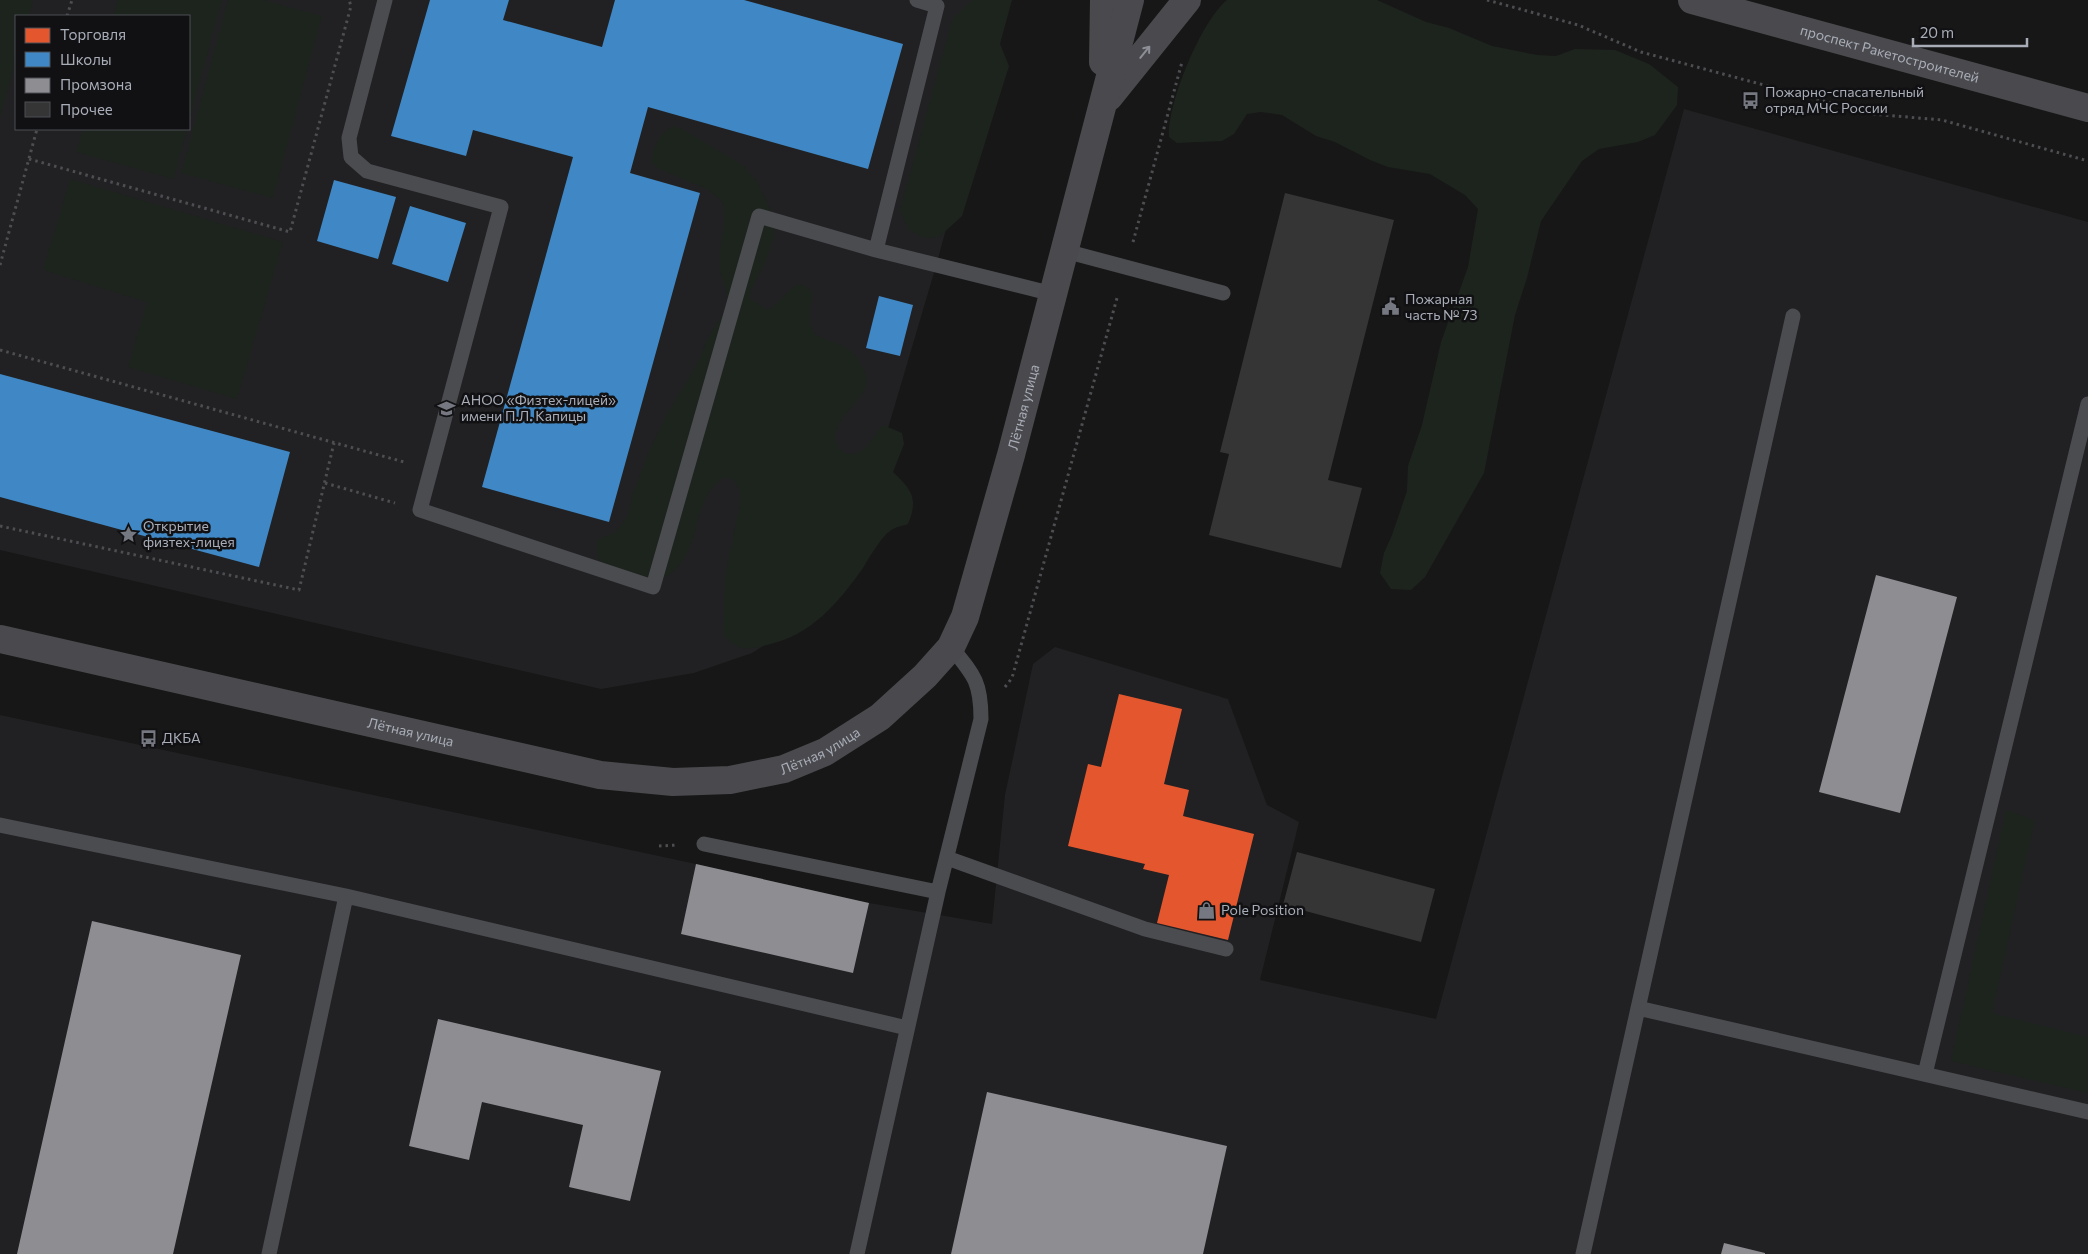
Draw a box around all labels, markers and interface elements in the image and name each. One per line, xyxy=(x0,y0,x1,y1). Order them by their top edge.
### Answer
legend xyxy=(15,15,190,130)
scale bar xyxy=(1913,15,2027,47)
street label: проспект Ракетостроителей xyxy=(1799,21,1981,86)
text: 20 m xyxy=(1920,23,1954,41)
text: Торговля xyxy=(60,25,126,43)
one-way arrow xyxy=(1139,46,1150,59)
text: Школы xyxy=(60,50,112,68)
text: Промзона xyxy=(60,75,132,93)
place label: Пожарно-спасательный отряд МЧС России xyxy=(1765,83,1924,116)
bus stop icon: Пожарно-спасательный отряд МЧС России xyxy=(1741,90,1761,110)
text: Прочее xyxy=(60,100,113,118)
place label: Пожарная часть № 73 xyxy=(1405,290,1478,323)
public building icon: Пожарная часть № 73 xyxy=(1381,297,1401,317)
street label: Лётная улица xyxy=(1004,362,1042,452)
place label: АНОО «Физтех-лицей» имени П.Л. Капицы xyxy=(461,391,616,424)
school or university icon: АНОО «Физтех-лицей» имени П.Л. Капицы xyxy=(437,398,457,418)
place label: Открытие физтех-лицея xyxy=(143,517,235,550)
place icon: Открытие физтех-лицея xyxy=(119,524,139,544)
street label: Лётная улица xyxy=(366,714,456,750)
street label: Лётная улица xyxy=(777,723,863,778)
bus stop icon: ДКБА xyxy=(138,728,158,748)
place label: ДКБА xyxy=(162,729,201,746)
shop icon: Pole Position xyxy=(1197,900,1217,920)
place label: Pole Position xyxy=(1221,901,1304,918)

